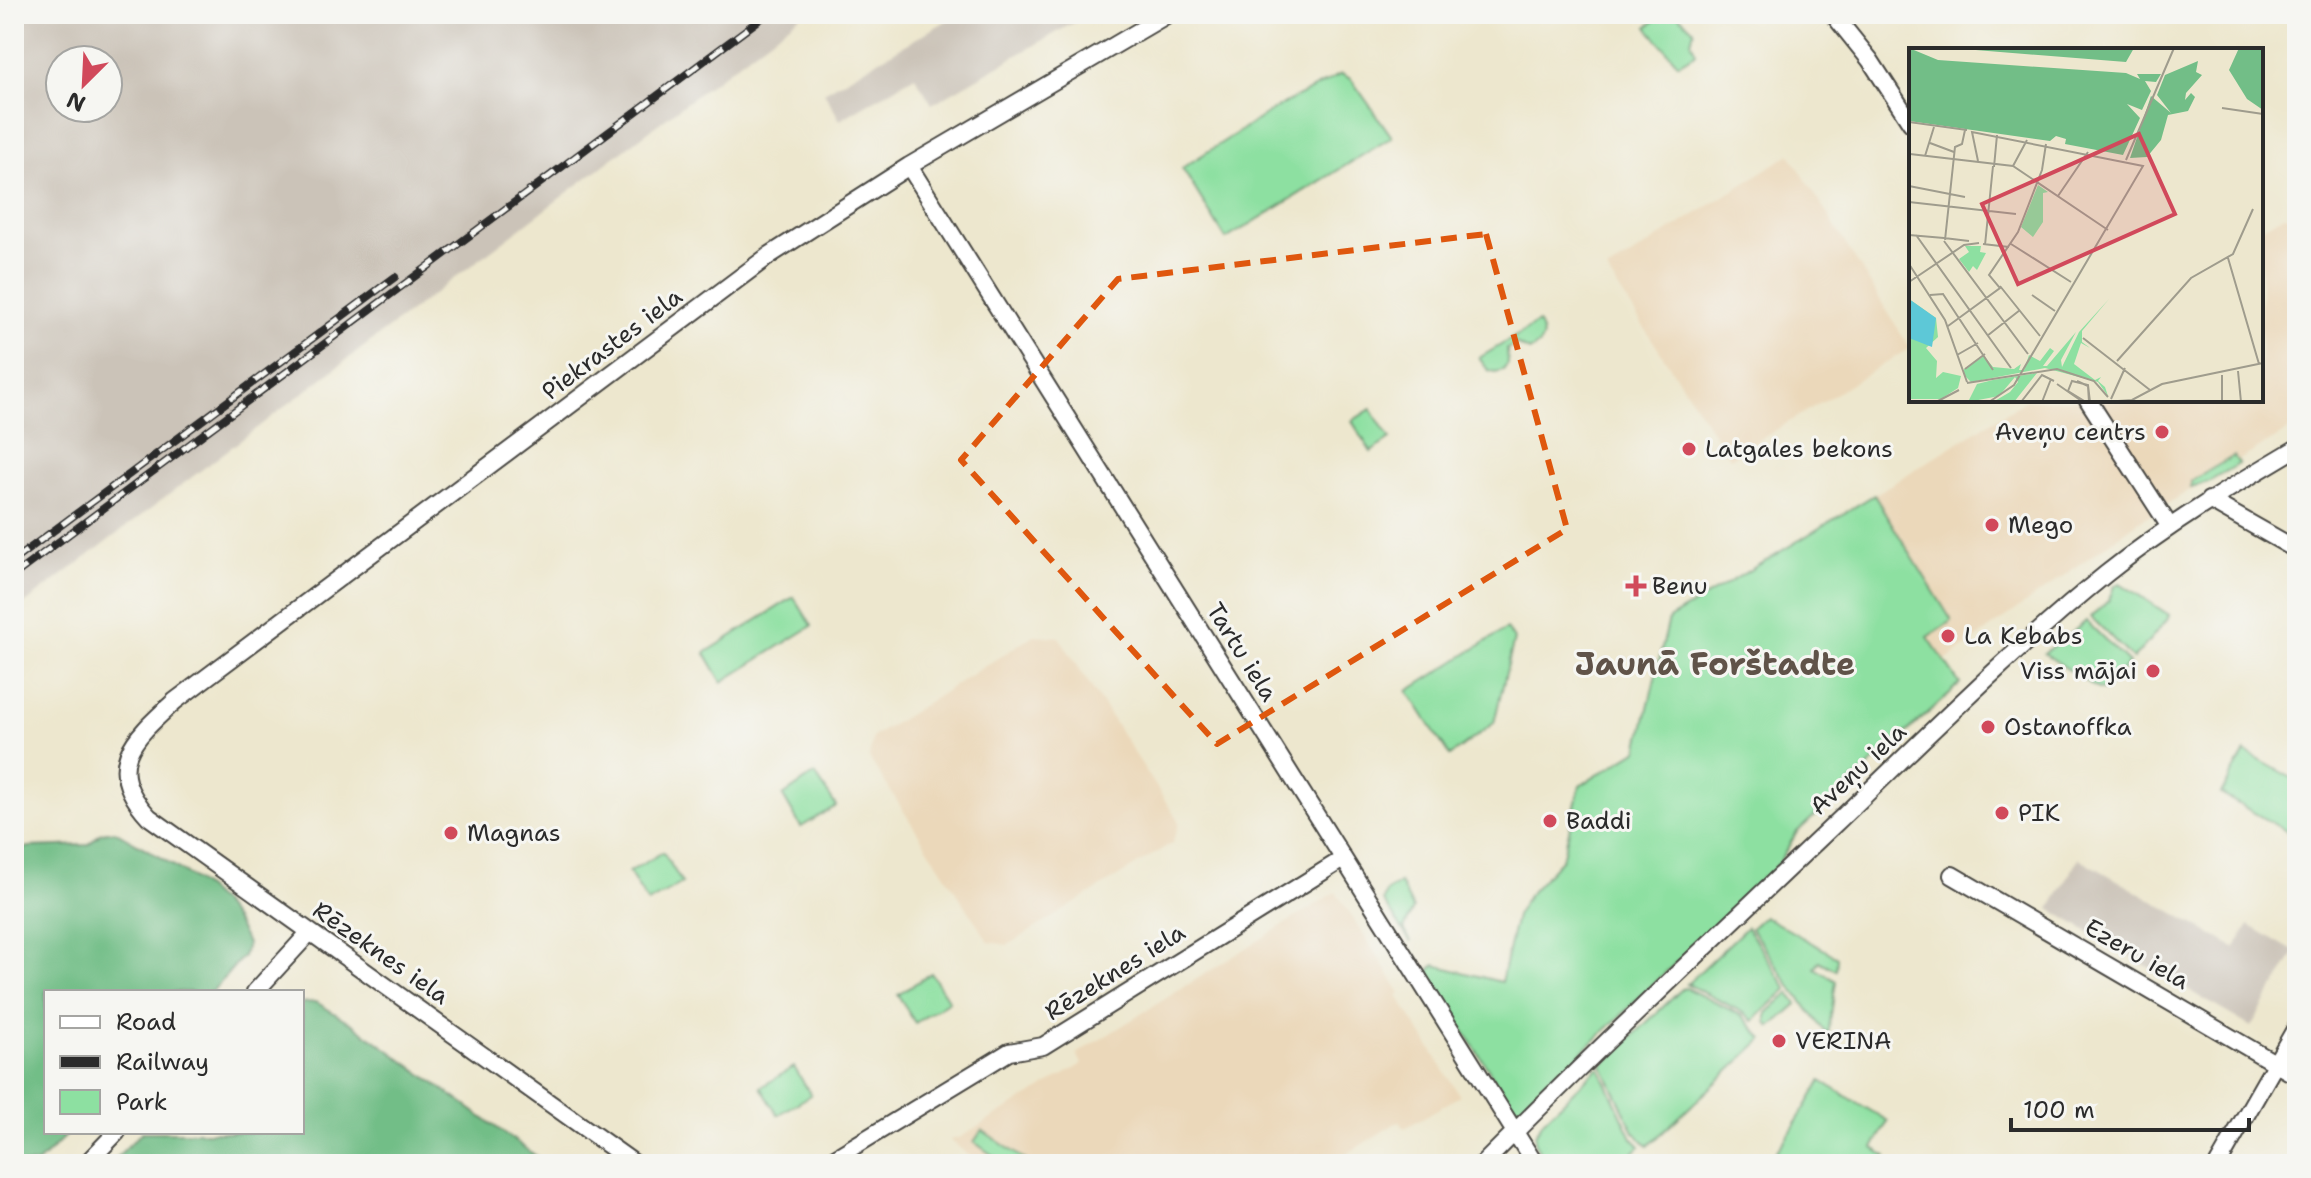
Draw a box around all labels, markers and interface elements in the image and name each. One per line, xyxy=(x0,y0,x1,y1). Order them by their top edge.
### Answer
north arrow xyxy=(44,44,124,124)
inset map xyxy=(1909,48,2263,402)
text: N xyxy=(62,85,90,119)
street label: Piekrastes iela xyxy=(535,281,689,407)
place label: Aveņu centrs xyxy=(1995,416,2146,448)
marker: Aveņu centrs xyxy=(2153,423,2171,441)
place label: Latgales bekons xyxy=(1705,433,1893,465)
marker: Latgales bekons xyxy=(1680,440,1698,458)
place label: Mego xyxy=(2008,509,2073,541)
marker: Mego xyxy=(1983,516,2001,534)
place label: Benu xyxy=(1652,570,1708,602)
marker: Benu xyxy=(1627,577,1645,595)
street label: Tartu iela xyxy=(1199,596,1285,708)
place label: La Kebabs xyxy=(1964,620,2083,652)
marker: La Kebabs xyxy=(1939,627,1957,645)
district label: Jaunā Forštadte xyxy=(1575,642,1855,685)
place label: Viss mājai xyxy=(2020,655,2137,687)
marker: Viss mājai xyxy=(2144,662,2162,680)
place label: Ostanoffka xyxy=(2004,711,2132,743)
street label: Aveņu iela xyxy=(1803,716,1913,822)
marker: Ostanoffka xyxy=(1979,718,1997,736)
place label: PIK xyxy=(2018,797,2061,829)
marker: PIK xyxy=(1993,804,2011,822)
place label: Baddi xyxy=(1566,805,1632,837)
marker: Baddi xyxy=(1541,812,1559,830)
place label: Magnas xyxy=(467,817,561,849)
marker: Magnas xyxy=(442,824,460,842)
street label: Rēzeknes iela xyxy=(306,894,456,1012)
street label: Ezeru iela xyxy=(2079,911,2195,997)
street label: Rēzeknes iela xyxy=(1039,916,1191,1028)
legend xyxy=(44,990,304,1134)
text: Road xyxy=(116,1006,176,1038)
place label: VERINA xyxy=(1795,1025,1891,1057)
marker: VERINA xyxy=(1770,1032,1788,1050)
text: Railway xyxy=(116,1046,209,1078)
scale bar xyxy=(2011,1082,2249,1132)
text: Park xyxy=(116,1086,168,1118)
text: 100 m xyxy=(2023,1094,2095,1126)

